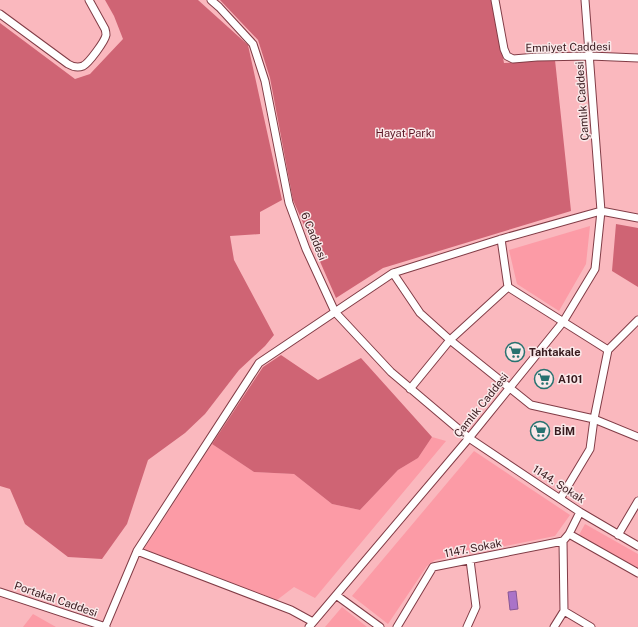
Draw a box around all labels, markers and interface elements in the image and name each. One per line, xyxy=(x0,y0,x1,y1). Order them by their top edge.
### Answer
street label: Emniyet Caddesi xyxy=(525,40,611,54)
street label: Çamlık Caddesi xyxy=(573,61,592,141)
park label: Hayat Parkı xyxy=(376,127,434,139)
street label: 6 Caddesi xyxy=(299,210,329,262)
supermarket icon: Tahtakale xyxy=(504,341,526,363)
place label: Tahtakale xyxy=(529,346,581,358)
supermarket icon: A101 xyxy=(533,368,555,390)
street label: Çamlık Caddesi xyxy=(451,370,511,440)
place label: A101 xyxy=(558,373,583,385)
supermarket icon: BİM xyxy=(529,420,551,442)
place label: BİM xyxy=(554,424,575,437)
street label: 1144. Sokak xyxy=(531,463,587,505)
street label: 1147. Sokak xyxy=(443,537,503,559)
street label: Portakal Caddesi xyxy=(13,579,99,619)

